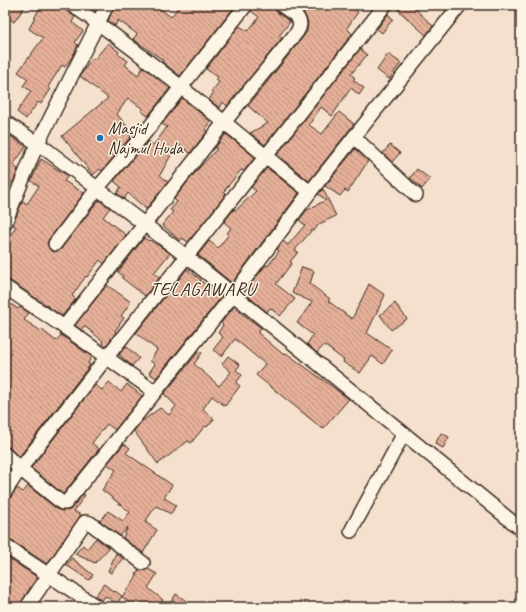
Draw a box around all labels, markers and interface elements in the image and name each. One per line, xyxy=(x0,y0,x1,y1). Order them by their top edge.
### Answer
place label: Masjid Najmul Huda xyxy=(108,118,184,159)
marker: Masjid Najmul Huda xyxy=(95,133,105,143)
district label: TELAGAWARU xyxy=(150,277,259,301)

